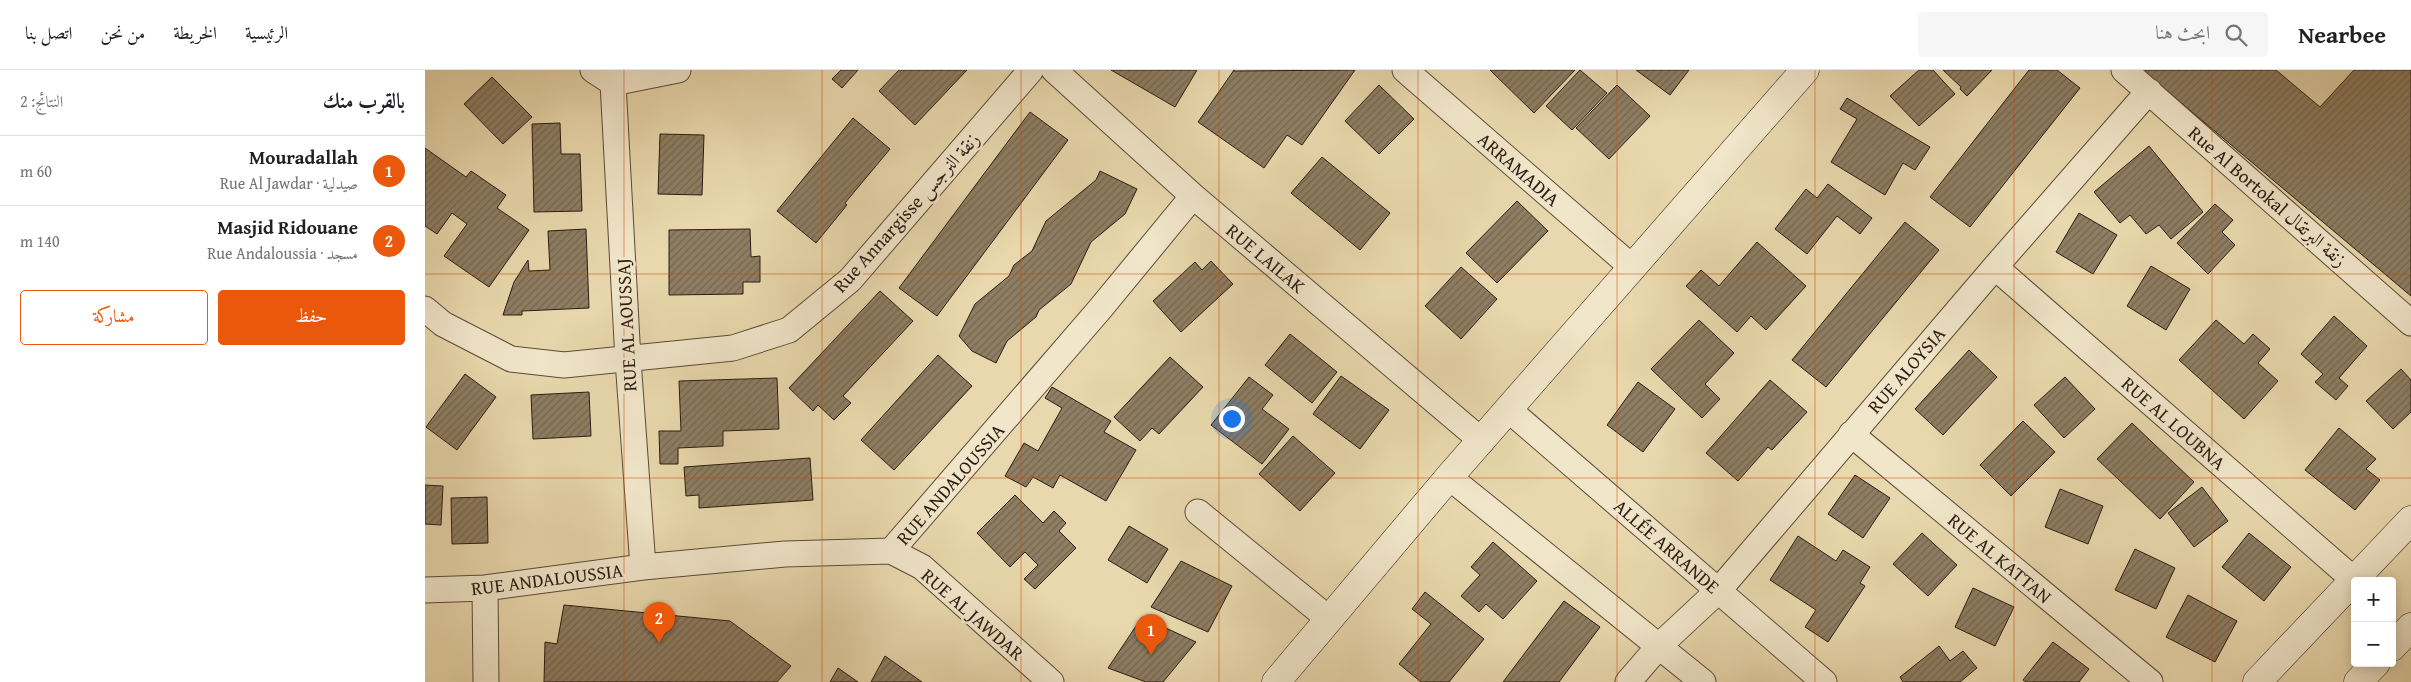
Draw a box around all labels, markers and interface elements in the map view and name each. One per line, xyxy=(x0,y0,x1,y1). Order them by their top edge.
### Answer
search box xyxy=(1918,12,2268,57)
text: Nearbee xyxy=(2298,17,2386,52)
text: ابحث هنا xyxy=(2155,18,2210,46)
text: اتصل بنا xyxy=(25,19,72,46)
text: من نحن xyxy=(100,19,145,46)
text: الخريطة xyxy=(173,19,217,46)
text: الرئيسية xyxy=(245,19,288,46)
icon: search xyxy=(2222,21,2250,49)
text: بالقرب منك xyxy=(323,85,405,116)
text: النتائج: 2 xyxy=(20,89,63,113)
street label: Rue Al Bortokal زنقة البرتقال xyxy=(2182,119,2354,273)
street label: ARRAMADIA xyxy=(1472,125,1567,213)
street label: Rue Annargisse زنقة النرجس xyxy=(826,126,986,298)
text: Mouradallah xyxy=(249,143,358,171)
text: 60 m xyxy=(20,159,52,183)
text: 1 xyxy=(385,159,393,183)
text: صيدلية · Rue Al Jawdar xyxy=(220,171,358,195)
text: Masjid Ridouane xyxy=(217,213,358,241)
street label: RUE LAILAK xyxy=(1220,216,1312,300)
text: 140 m xyxy=(20,229,60,253)
text: 2 xyxy=(385,229,393,253)
text: مسجد · Rue Andaloussia xyxy=(207,241,358,265)
street label: RUE AL AOUSSAJ xyxy=(609,258,643,392)
button: مشاركة xyxy=(20,290,208,345)
button: حفظ xyxy=(218,290,405,345)
street label: RUE ALOYSIA xyxy=(1860,320,1952,419)
street label: RUE AL LOUBNA xyxy=(2116,370,2233,477)
your location xyxy=(1219,406,1245,432)
street label: RUE ANDALOUSSIA xyxy=(889,417,1011,551)
street label: ALLÉE ARRANDE xyxy=(1608,492,1726,600)
street label: RUE AL KATTAN xyxy=(1942,506,2058,610)
street label: RUE ANDALOUSSIA xyxy=(469,556,625,602)
street label: RUE AL JAWDAR xyxy=(915,561,1031,667)
map controls xyxy=(2351,577,2396,667)
button: + xyxy=(2351,577,2396,622)
pin: 2 xyxy=(643,602,675,643)
pin: 1 xyxy=(1135,614,1167,655)
button: − xyxy=(2351,622,2396,667)

